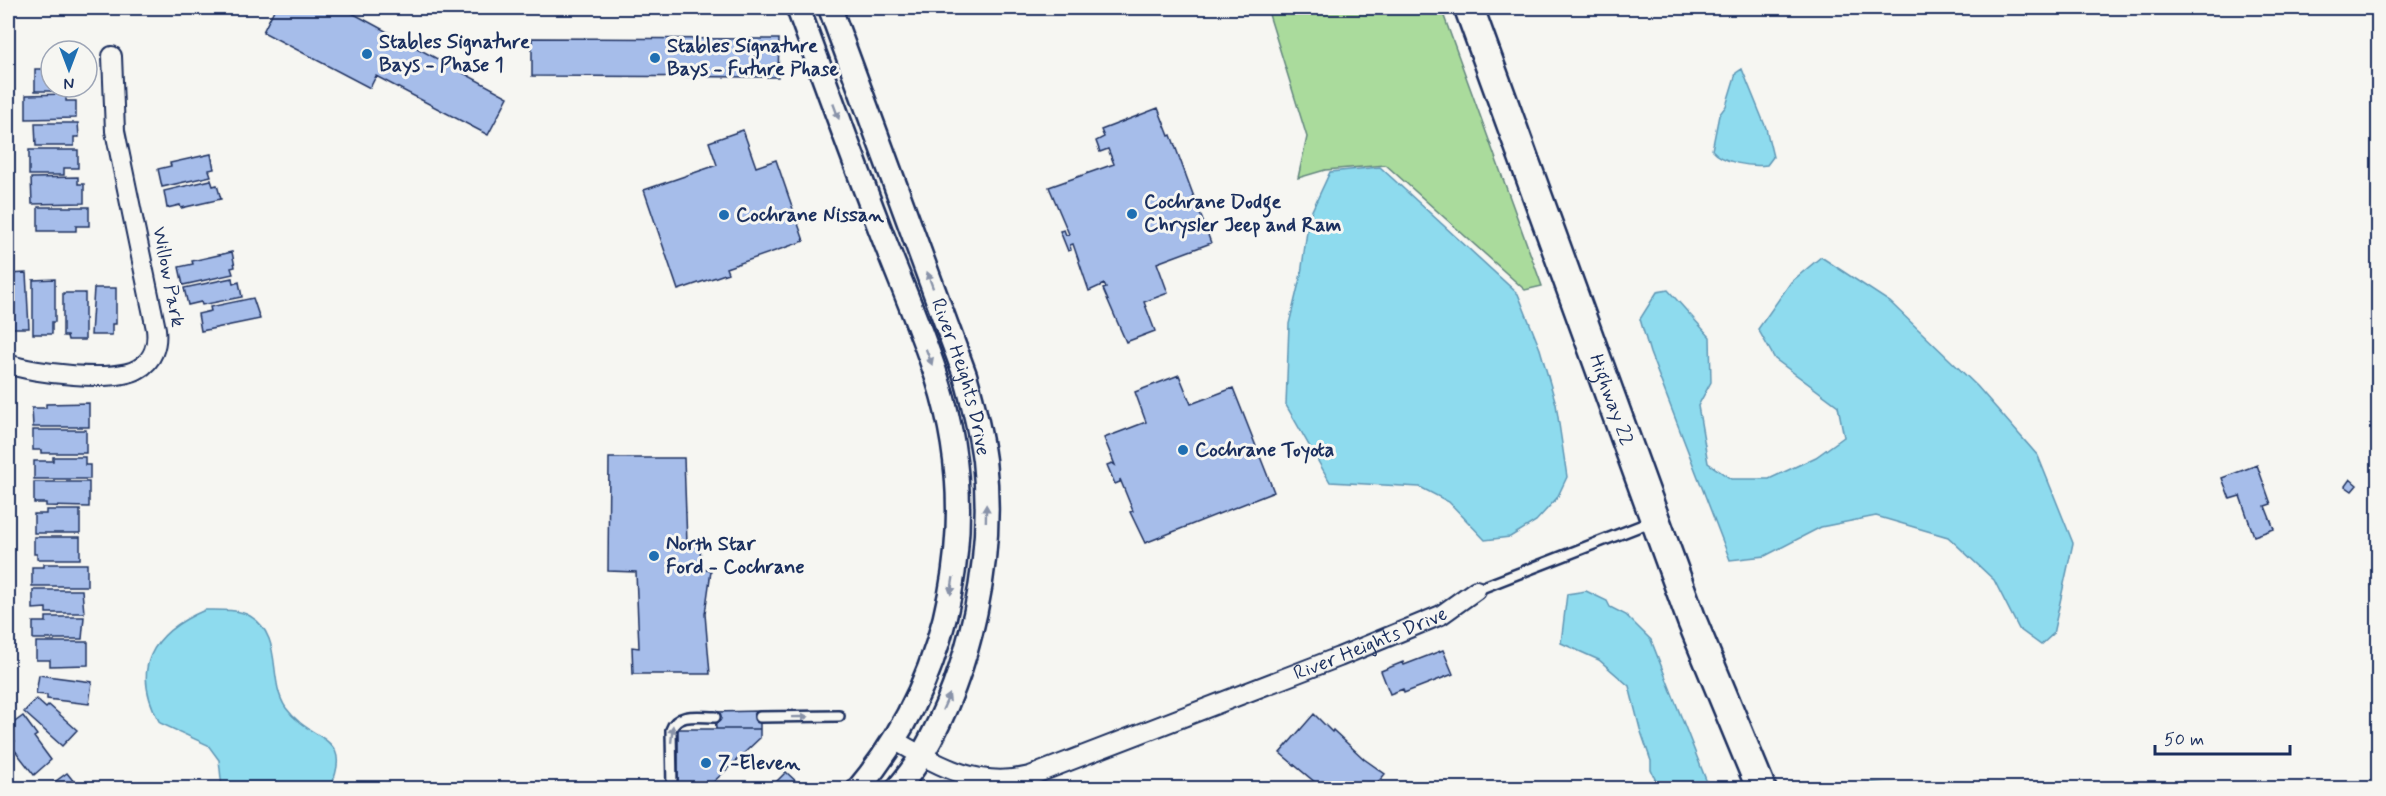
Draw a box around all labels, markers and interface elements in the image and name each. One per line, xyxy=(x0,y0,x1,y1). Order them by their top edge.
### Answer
place label: Stables Signature Bays - Phase 1 xyxy=(379,29,530,79)
place label: Stables Signature Bays - Future Phase xyxy=(667,33,839,83)
north arrow xyxy=(39,39,99,99)
marker: Stables Signature Bays - Phase 1 xyxy=(360,47,374,61)
marker: Stables Signature Bays - Future Phase xyxy=(648,51,662,65)
text: N xyxy=(64,72,74,93)
one-way arrow xyxy=(832,103,842,121)
place label: Cochrane Dodge Chrysler Jeep and Ram xyxy=(1144,189,1342,239)
place label: Cochrane Nissan xyxy=(736,202,884,229)
marker: Cochrane Dodge Chrysler Jeep and Ram xyxy=(1125,207,1139,221)
marker: Cochrane Nissan xyxy=(717,208,731,222)
street label: Willow Park xyxy=(145,224,191,330)
one-way arrow xyxy=(925,271,935,289)
street label: River Heights Drive xyxy=(924,295,997,458)
one-way arrow xyxy=(925,348,935,366)
street label: Highway 22 xyxy=(1583,350,1641,449)
place label: Cochrane Toyota xyxy=(1195,437,1334,464)
marker: Cochrane Toyota xyxy=(1176,443,1190,457)
one-way arrow xyxy=(981,503,991,522)
place label: North Star Ford - Cochrane xyxy=(666,531,805,581)
marker: North Star Ford - Cochrane xyxy=(647,549,661,563)
one-way arrow xyxy=(948,577,957,596)
street label: River Heights Drive xyxy=(1290,601,1453,687)
one-way arrow xyxy=(941,693,951,711)
one-way arrow xyxy=(790,712,809,722)
scale bar xyxy=(2155,718,2290,756)
one-way arrow xyxy=(667,724,677,743)
text: 50 m xyxy=(2164,728,2204,752)
place label: 7-Eleven xyxy=(718,750,801,777)
marker: 7-Eleven xyxy=(699,756,713,770)

